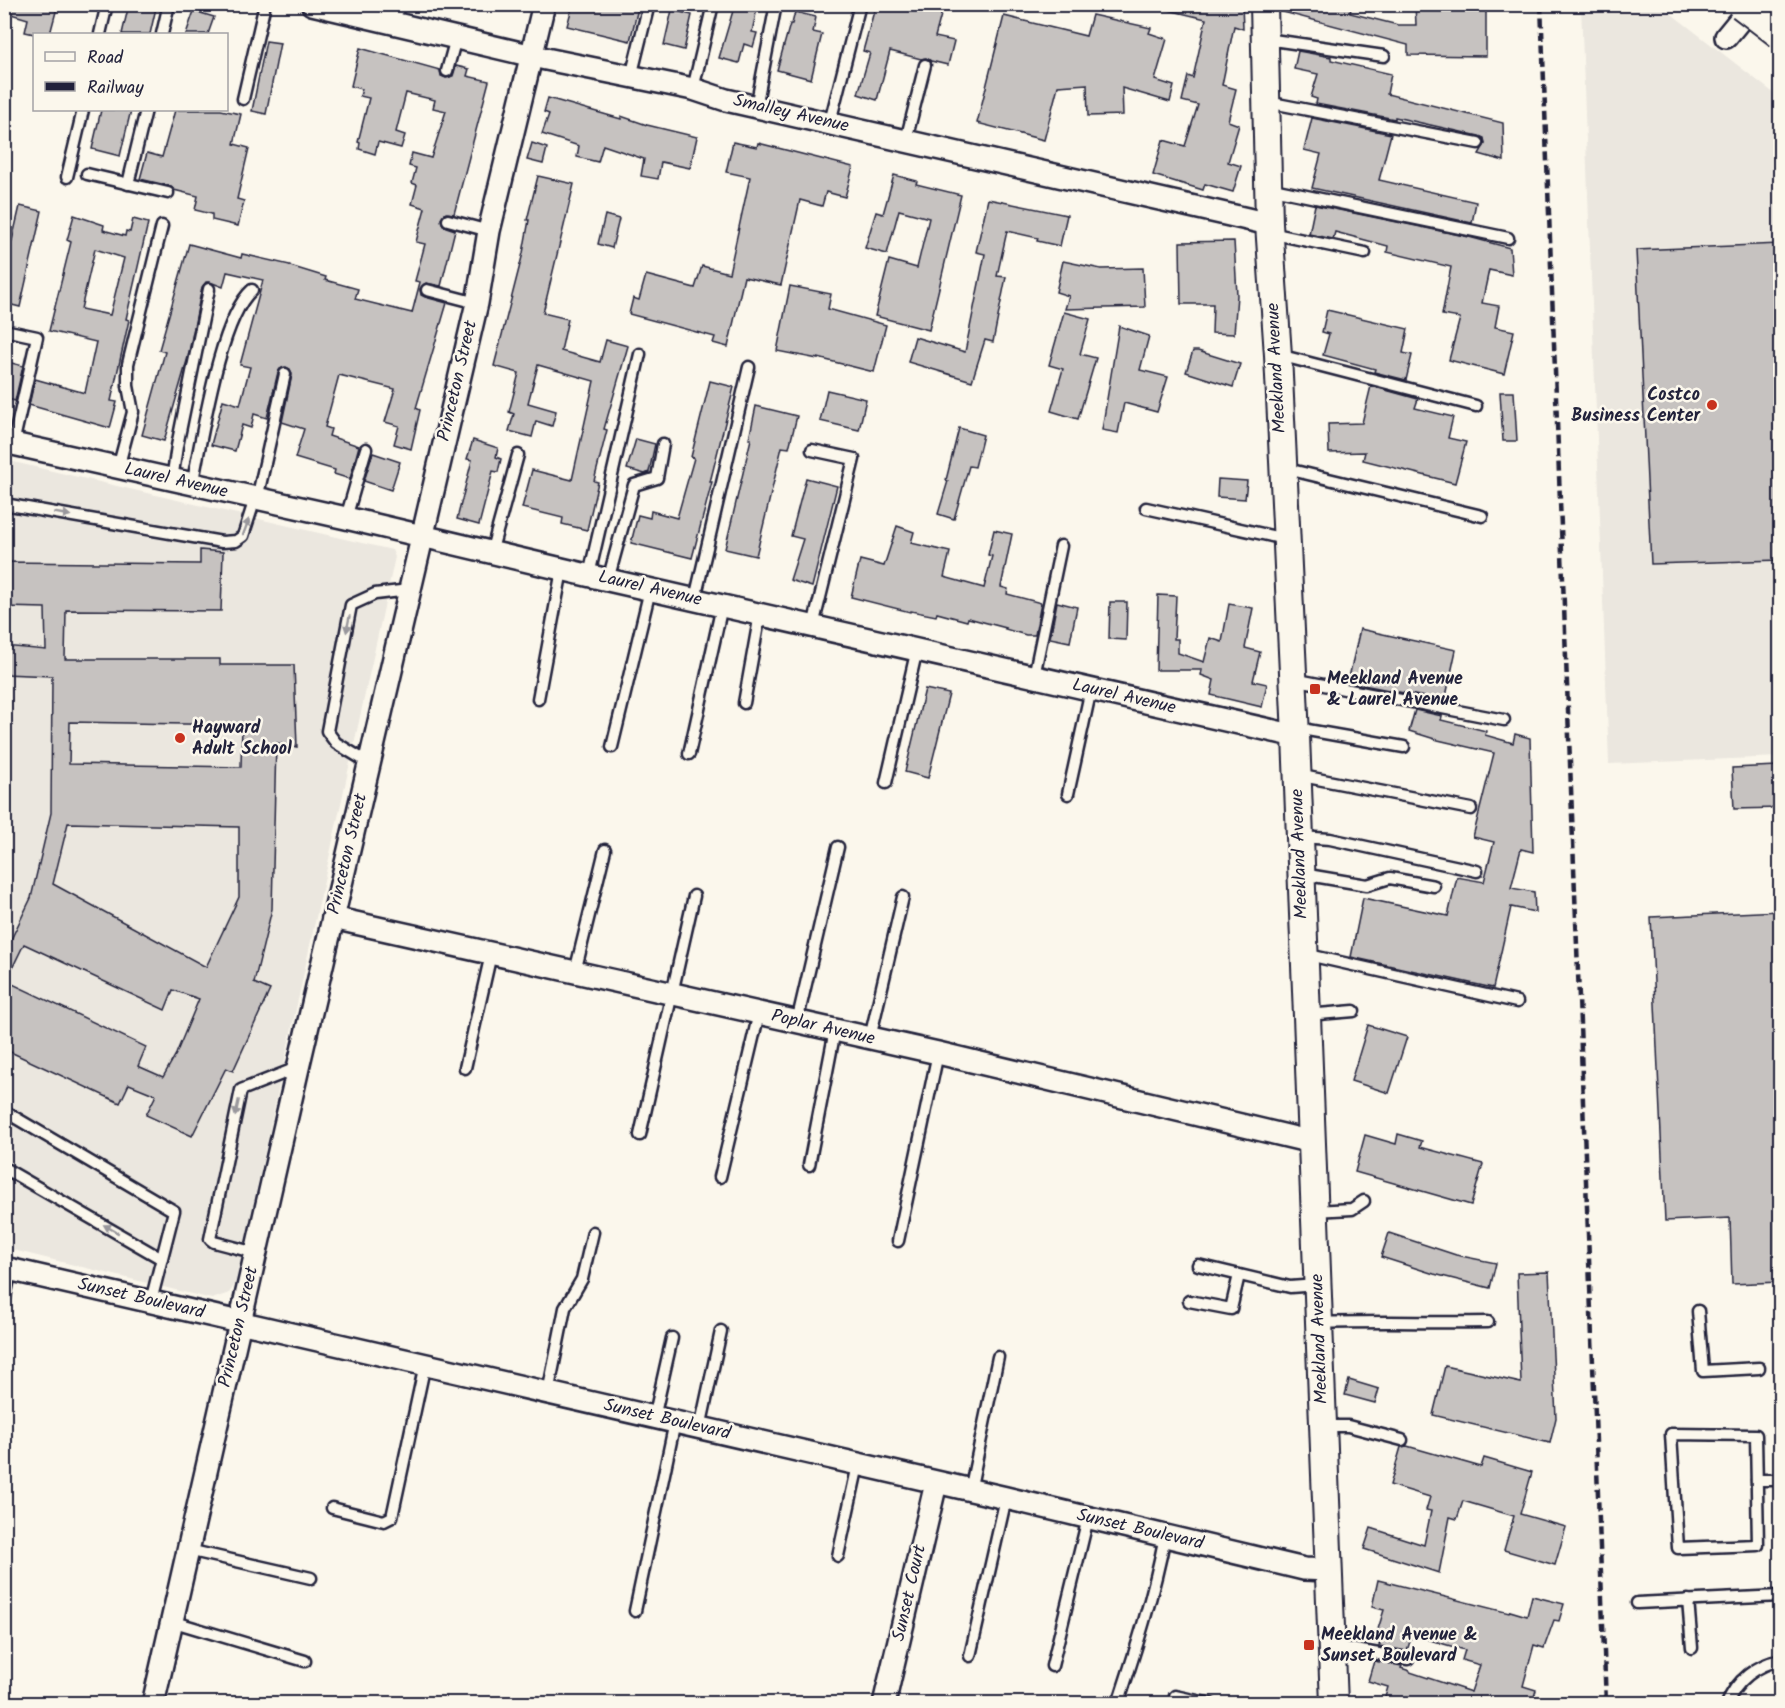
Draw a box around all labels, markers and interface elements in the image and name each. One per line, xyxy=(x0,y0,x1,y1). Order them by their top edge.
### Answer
legend xyxy=(33,33,228,111)
text: Road xyxy=(87,44,124,73)
text: Railway xyxy=(87,74,144,103)
street label: Smalley Avenue xyxy=(730,87,852,141)
street label: Meekland Avenue xyxy=(1259,302,1295,434)
street label: Princeton Street xyxy=(430,317,486,444)
place label: Costco Business Center xyxy=(1571,381,1701,431)
marker: Costco Business Center xyxy=(1705,398,1719,412)
street label: Laurel Avenue xyxy=(121,455,231,507)
one-way arrow xyxy=(53,510,72,519)
one-way arrow xyxy=(242,517,252,535)
street label: Laurel Avenue xyxy=(595,563,705,615)
one-way arrow xyxy=(343,614,352,633)
place label: Meekland Avenue & Laurel Avenue xyxy=(1327,665,1463,715)
street label: Laurel Avenue xyxy=(1069,671,1179,723)
marker: Meekland Avenue & Laurel Avenue xyxy=(1308,682,1322,696)
place label: Hayward Adult School xyxy=(192,714,292,764)
marker: Hayward Adult School xyxy=(173,731,187,745)
street label: Meekland Avenue xyxy=(1283,788,1317,920)
street label: Princeton Street xyxy=(320,790,376,917)
street label: Poplar Avenue xyxy=(768,1002,878,1054)
one-way arrow xyxy=(232,1099,242,1118)
one-way arrow xyxy=(103,1224,119,1235)
street label: Princeton Street xyxy=(211,1263,267,1390)
street label: Sunset Boulevard xyxy=(75,1270,208,1328)
street label: Meekland Avenue xyxy=(1303,1273,1337,1405)
street label: Sunset Boulevard xyxy=(601,1391,734,1449)
street label: Sunset Boulevard xyxy=(1074,1501,1207,1559)
street label: Sunset Court xyxy=(885,1541,935,1644)
place label: Meekland Avenue & Sunset Boulevard xyxy=(1321,1621,1478,1671)
marker: Meekland Avenue & Sunset Boulevard xyxy=(1302,1638,1316,1652)

